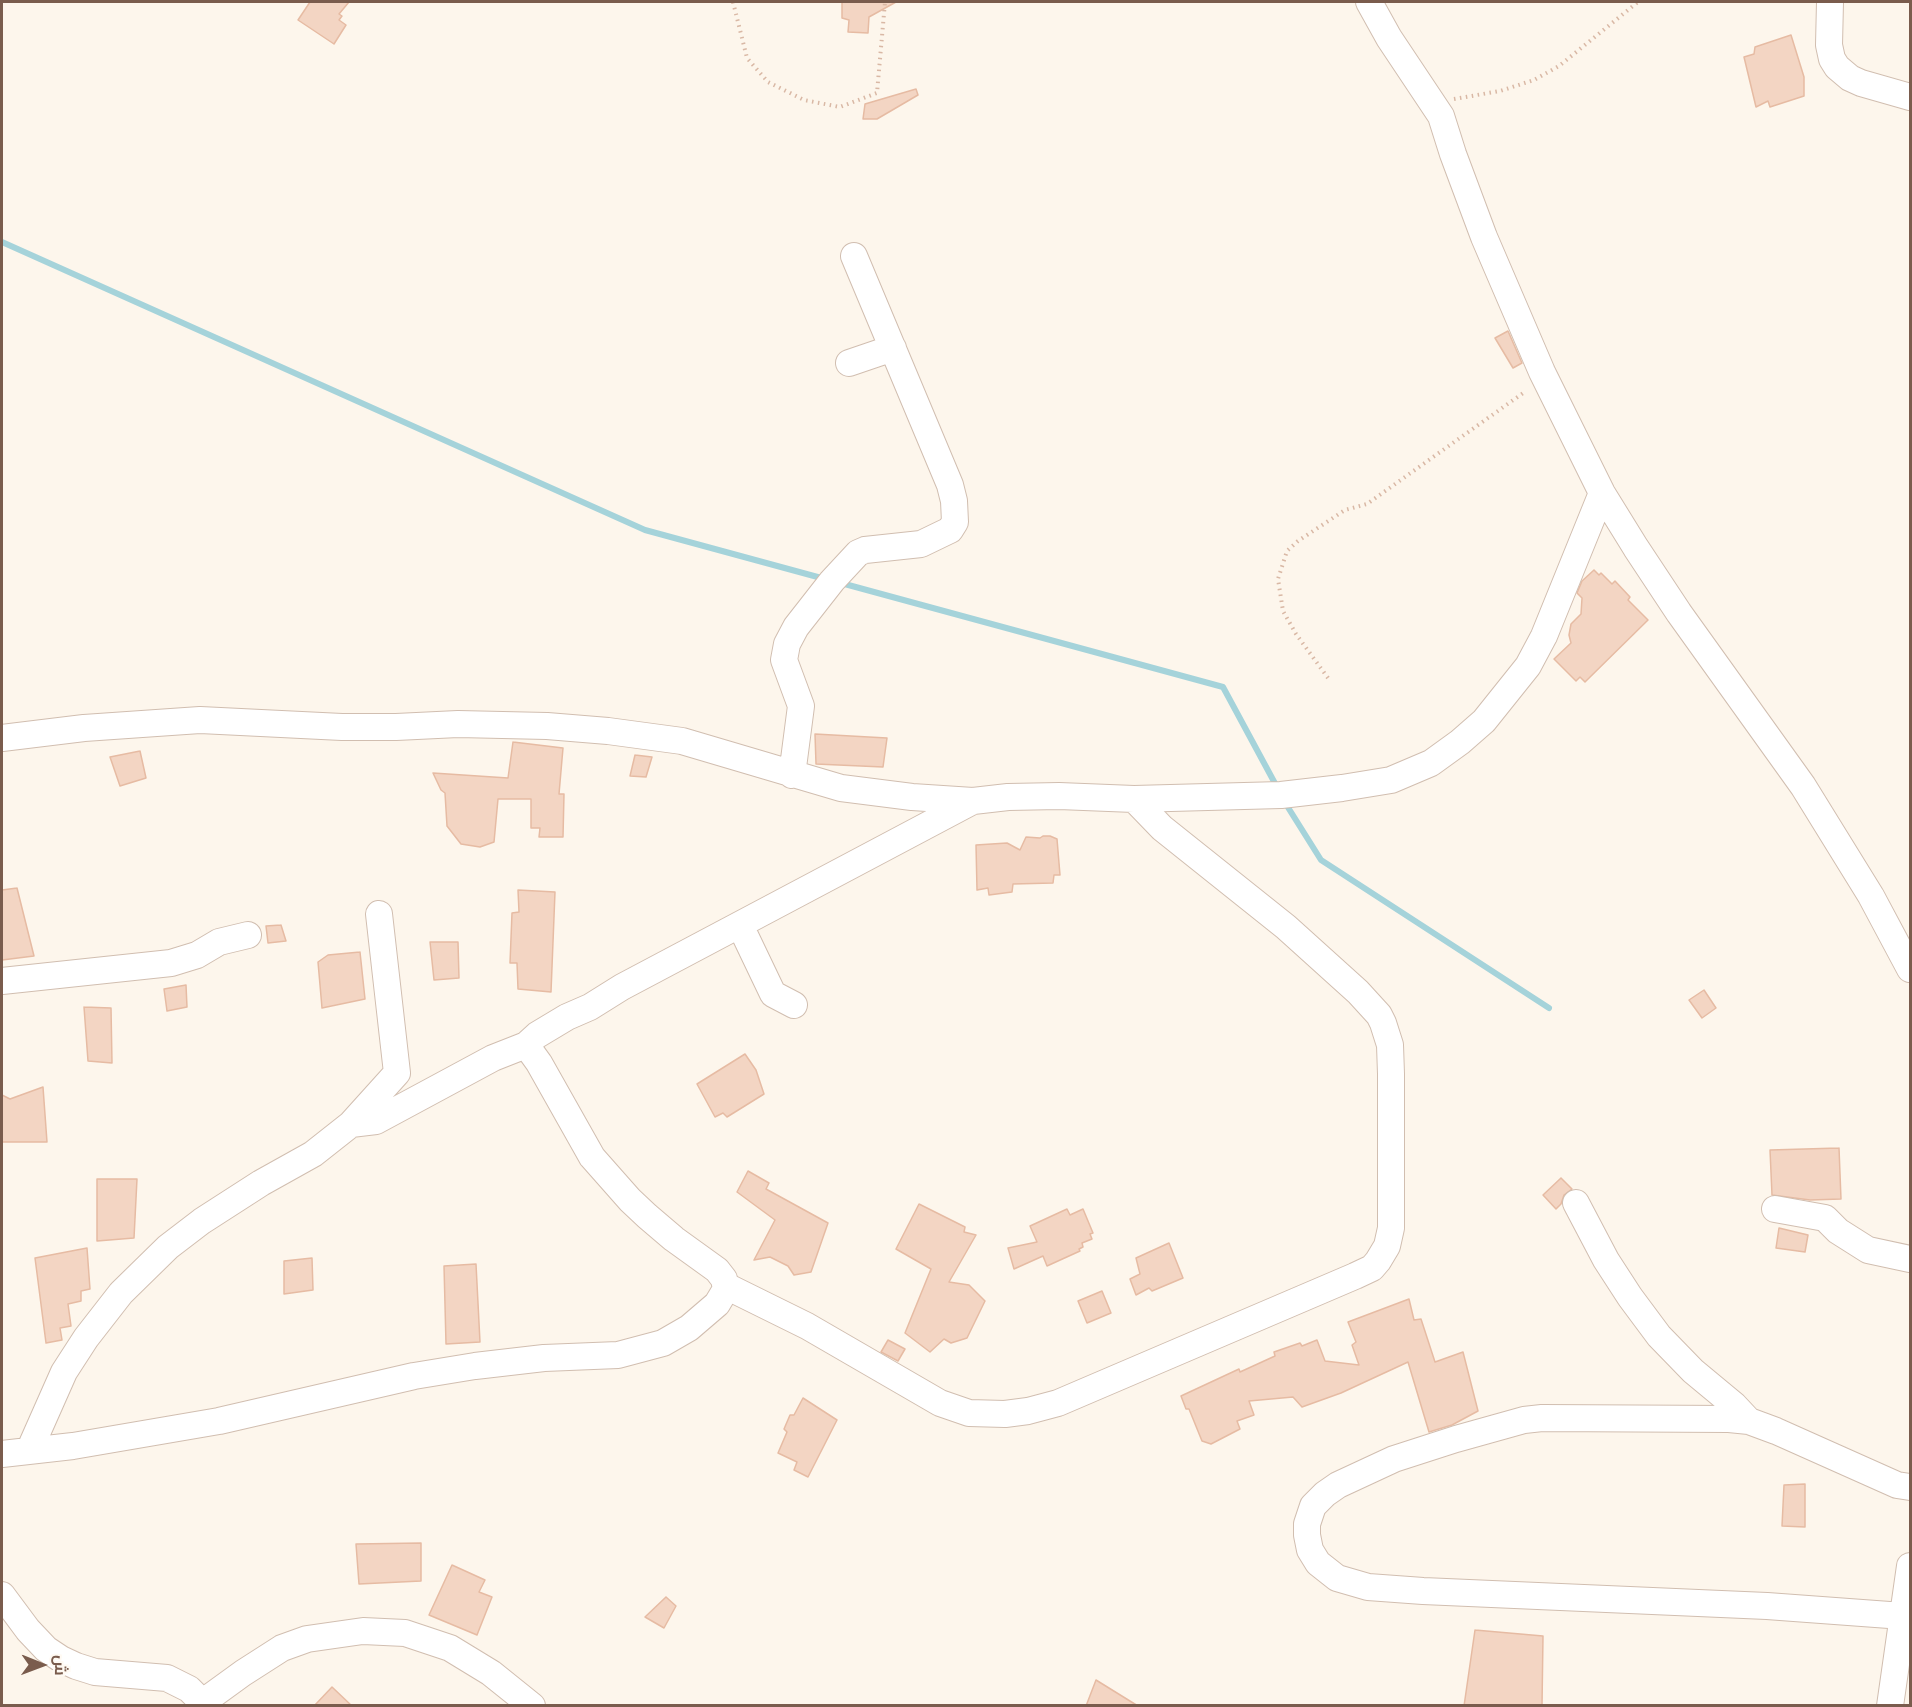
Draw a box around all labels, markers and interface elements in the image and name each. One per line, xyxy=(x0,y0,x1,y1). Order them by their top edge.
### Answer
north arrow xyxy=(12,1635,72,1695)
text: ش xyxy=(51,1655,70,1676)

